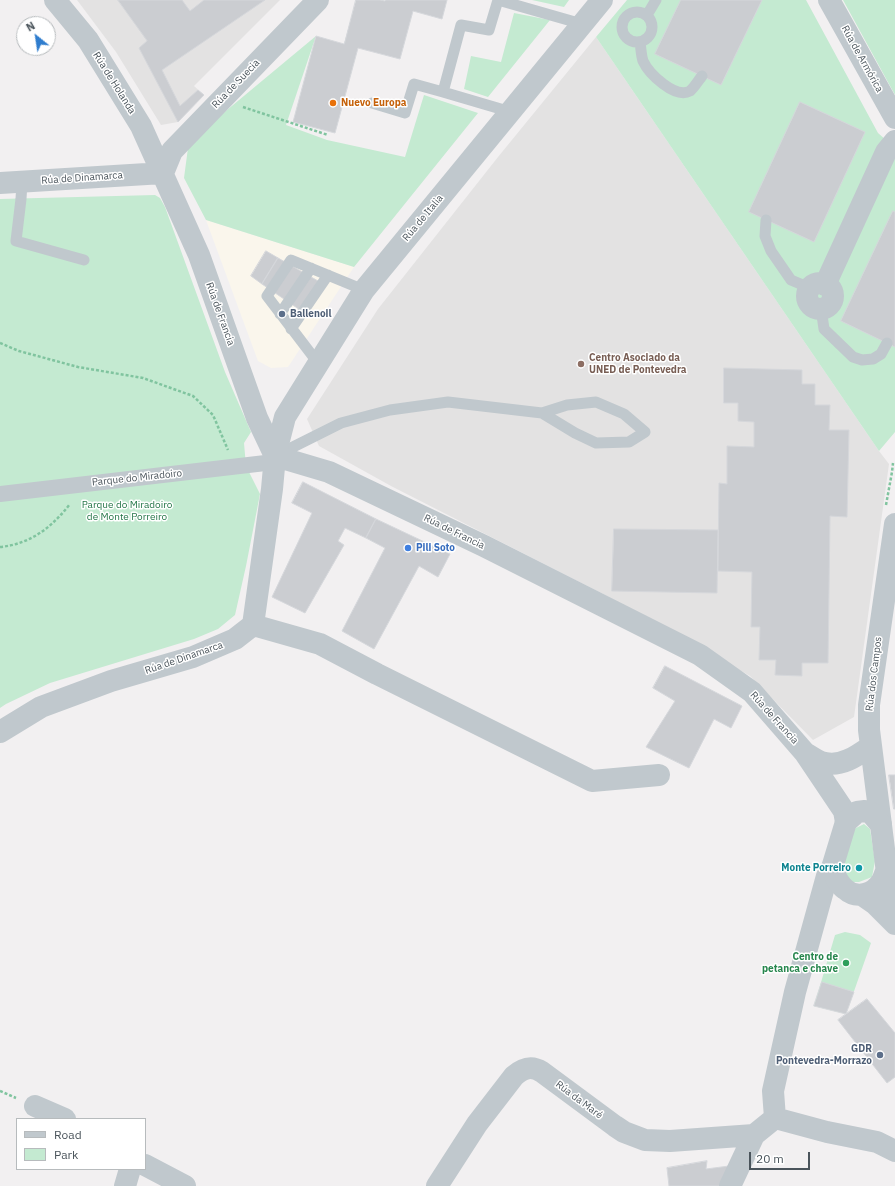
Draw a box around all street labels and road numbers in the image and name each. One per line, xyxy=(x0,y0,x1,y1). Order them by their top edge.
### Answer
street label: Rúa de Armórica xyxy=(839,24,885,94)
street label: Rúa de Holanda xyxy=(90,50,138,116)
street label: Rúa de Suecia xyxy=(210,57,262,111)
street label: Rúa de Dinamarca xyxy=(41,169,123,187)
street label: Rúa de Italia xyxy=(400,192,446,244)
street label: Rúa de Francia xyxy=(203,281,237,347)
street label: Parque do Miradoiro xyxy=(91,467,183,489)
street label: Rúa de Francia xyxy=(422,512,486,552)
street label: Rúa dos Campos xyxy=(863,636,885,712)
street label: Rúa de Dinamarca xyxy=(143,639,225,677)
street label: Rúa de Francia xyxy=(747,689,801,747)
street label: Rúa da Maré xyxy=(553,1078,605,1122)

